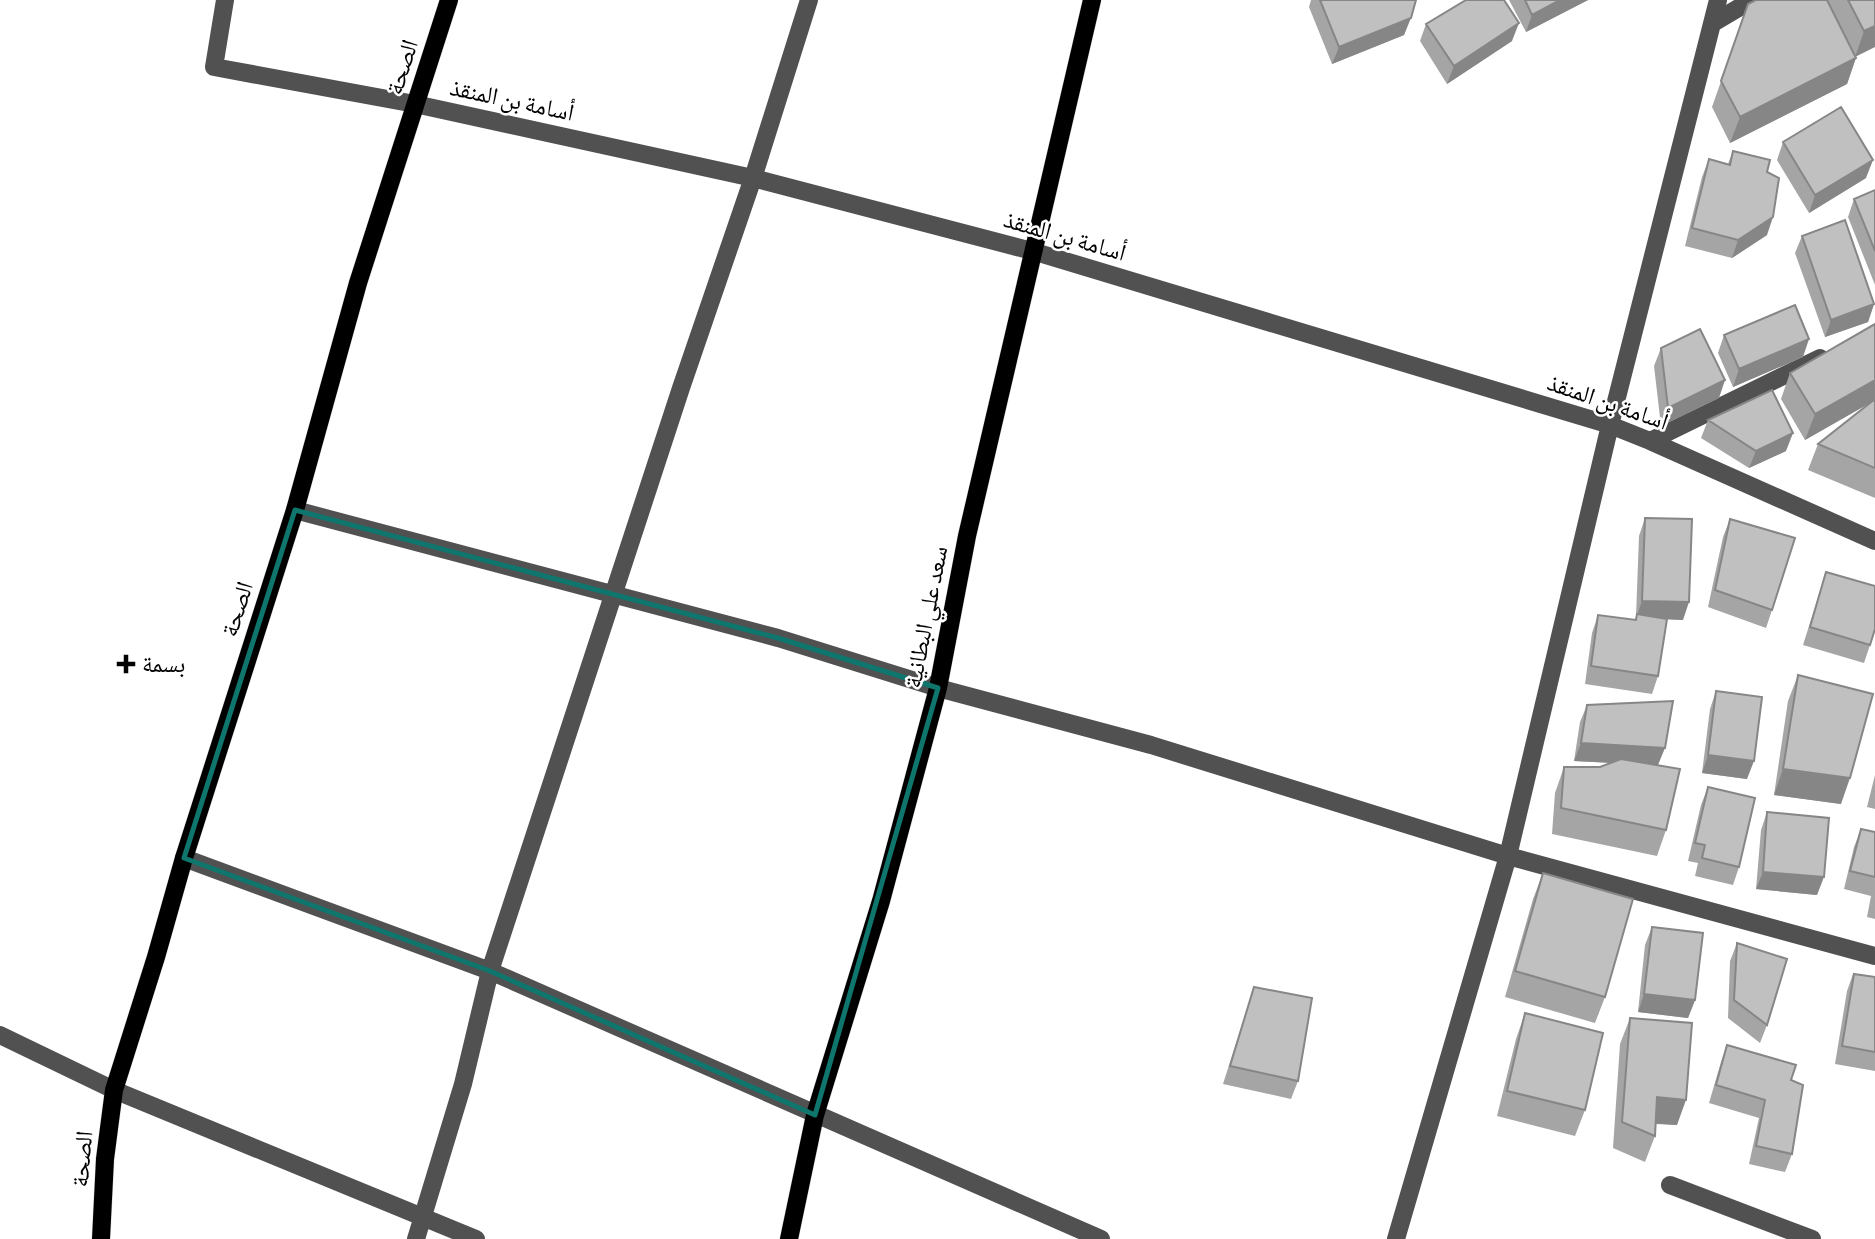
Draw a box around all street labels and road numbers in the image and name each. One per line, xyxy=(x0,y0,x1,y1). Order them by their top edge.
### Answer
street label: الصحة xyxy=(380,36,425,98)
street label: أسامة بن المنقذ xyxy=(447,73,577,128)
street label: أسامة بن المنقذ xyxy=(1000,205,1129,268)
street label: أسامة بن المنقذ xyxy=(1544,368,1672,437)
street label: سعد علي البطانية xyxy=(898,544,959,691)
street label: الصحة xyxy=(215,578,260,640)
street label: الصحة xyxy=(66,1130,99,1188)

